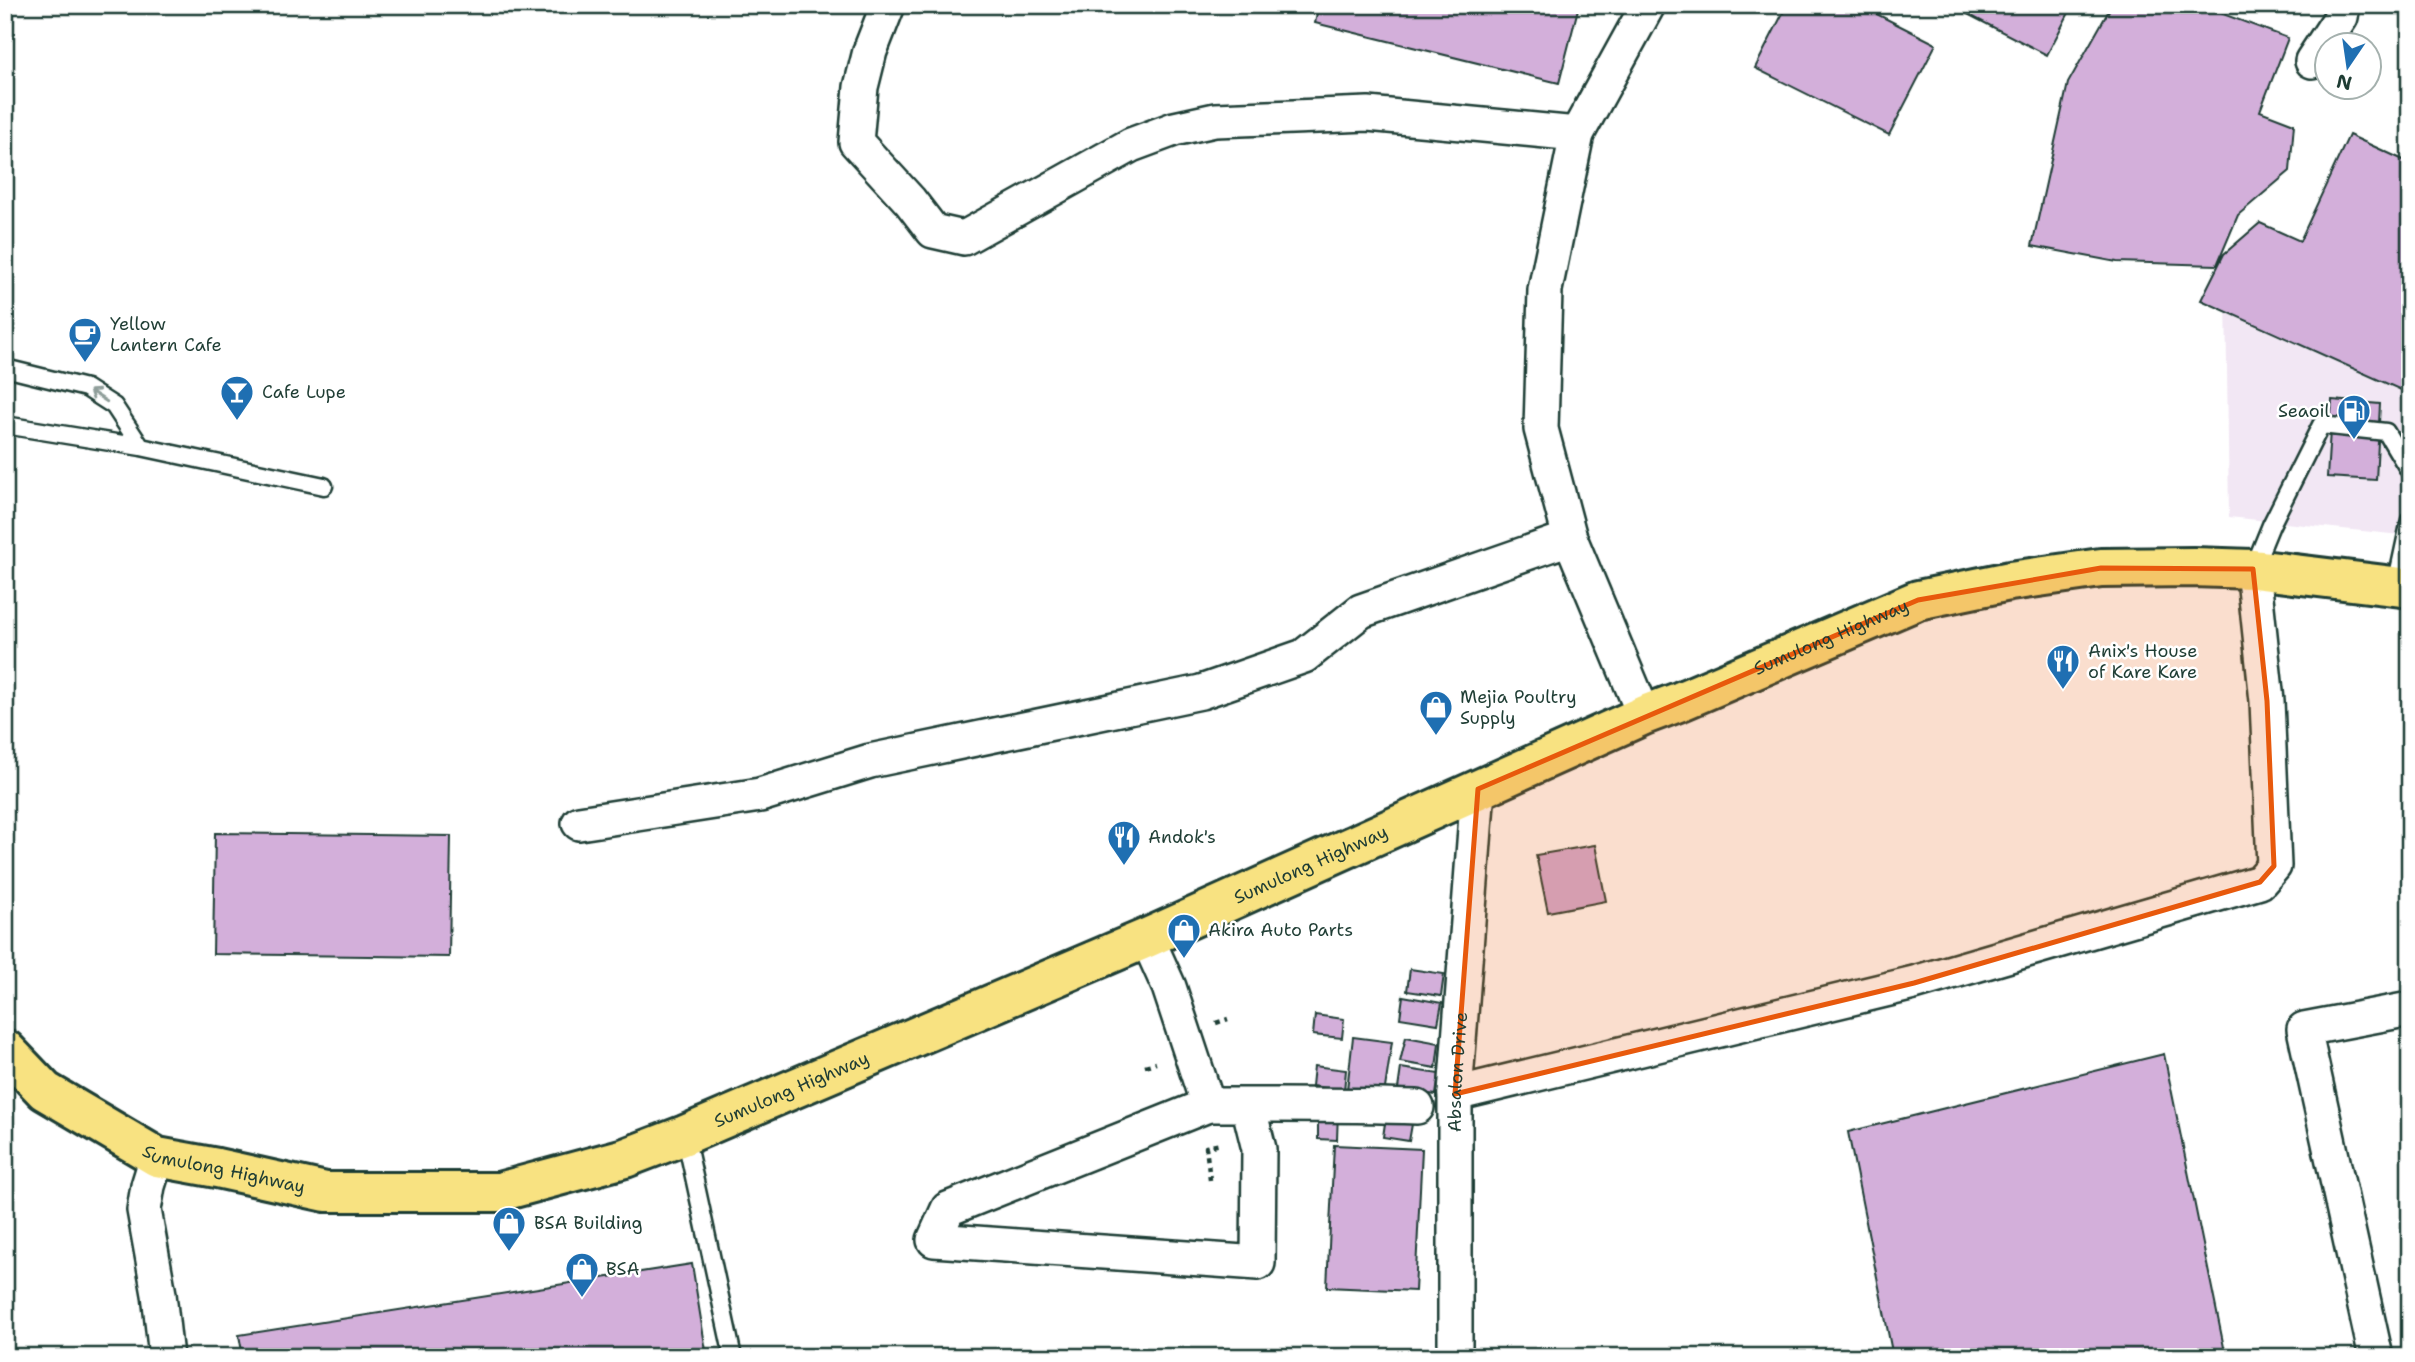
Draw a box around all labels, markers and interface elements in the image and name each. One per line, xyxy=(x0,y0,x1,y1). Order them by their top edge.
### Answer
north arrow xyxy=(2314,32,2384,102)
text: N xyxy=(2334,68,2354,96)
place label: Yellow Lantern Cafe xyxy=(110,312,222,357)
cafe icon: Yellow Lantern Cafe xyxy=(66,315,104,364)
bar icon: Cafe Lupe xyxy=(218,373,256,422)
place label: Cafe Lupe xyxy=(262,380,346,404)
one-way arrow xyxy=(89,388,108,403)
fuel station icon: Seaoil xyxy=(2335,392,2373,441)
place label: Seaoil xyxy=(2278,399,2331,423)
street label: Sumulong Highway xyxy=(1750,593,1912,681)
place label: Anix's House of Kare Kare xyxy=(2088,639,2197,684)
restaurant icon: Anix's House of Kare Kare xyxy=(2044,642,2082,691)
place label: Mejia Poultry Supply xyxy=(1460,685,1577,730)
shop icon: Mejia Poultry Supply xyxy=(1417,688,1455,737)
restaurant icon: Andok's xyxy=(1105,818,1143,867)
street label: Sumulong Highway xyxy=(1230,820,1391,910)
place label: Andok's xyxy=(1148,825,1216,849)
shop icon: Akira Auto Parts xyxy=(1165,911,1203,960)
place label: Akira Auto Parts xyxy=(1208,918,1353,942)
street label: Absalon Drive xyxy=(1443,1011,1473,1132)
street label: Sumulong Highway xyxy=(710,1046,873,1133)
street label: Sumulong Highway xyxy=(138,1139,308,1199)
shop icon: BSA Building xyxy=(490,1204,528,1253)
place label: BSA Building xyxy=(534,1211,643,1235)
shop icon: BSA xyxy=(563,1250,601,1299)
place label: BSA xyxy=(606,1257,639,1281)

